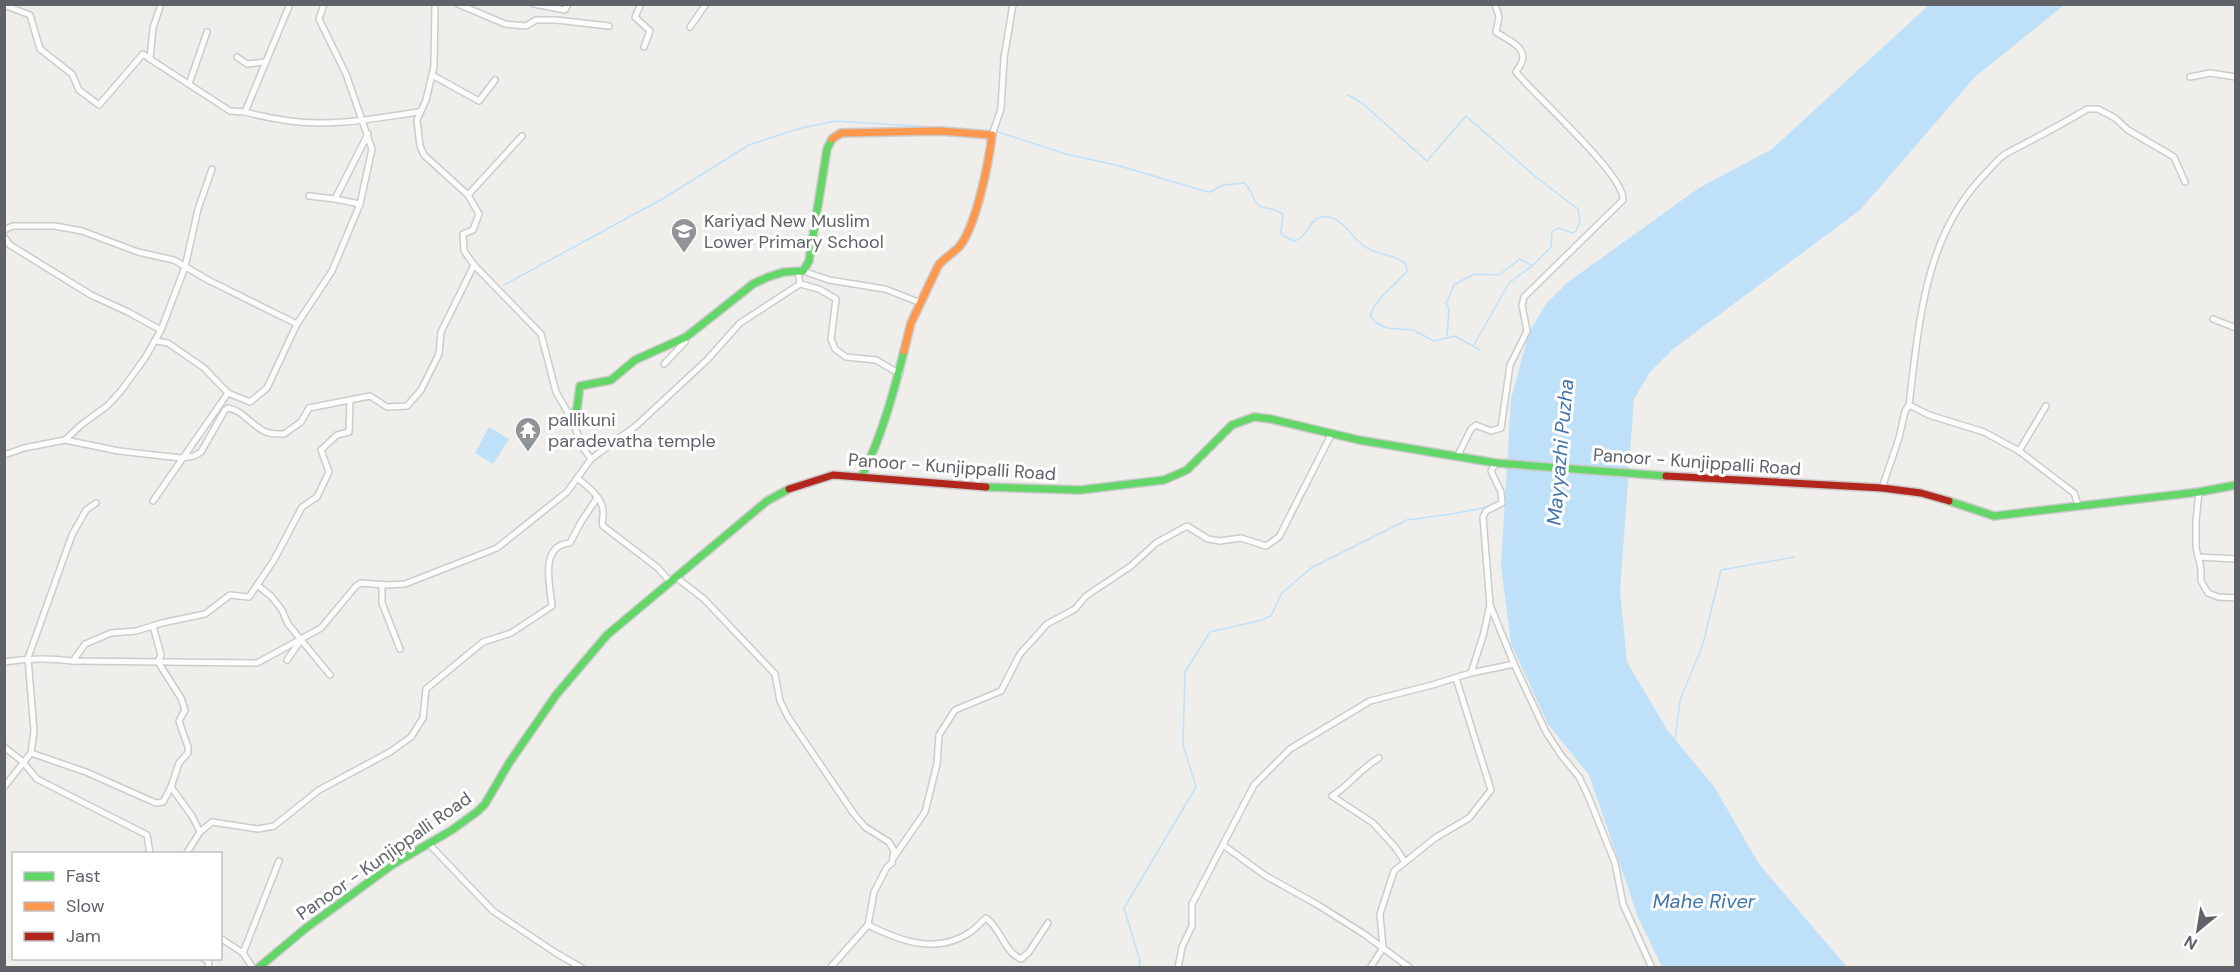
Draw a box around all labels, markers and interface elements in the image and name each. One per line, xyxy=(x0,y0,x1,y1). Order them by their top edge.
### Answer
place label: Kariyad New Muslim Lower Primary School xyxy=(704,209,884,254)
school or university icon: Kariyad New Muslim Lower Primary School xyxy=(669,216,699,254)
water label: Mayyazhi Puzha xyxy=(1541,378,1579,526)
place label: pallikuni paradevatha temple xyxy=(548,408,716,453)
temple icon: pallikuni paradevatha temple xyxy=(513,415,543,453)
street label: Panoor - Kunjippalli Road xyxy=(1592,443,1802,481)
street label: Panoor - Kunjippalli Road xyxy=(847,448,1057,486)
street label: Panoor - Kunjippalli Road xyxy=(292,786,476,926)
legend xyxy=(12,852,222,960)
text: Fast xyxy=(66,864,101,888)
water label: Mahe River xyxy=(1653,888,1756,914)
text: Slow xyxy=(66,894,105,918)
north arrow xyxy=(2168,900,2228,960)
text: Jam xyxy=(66,924,101,948)
text: N xyxy=(2180,931,2201,955)

